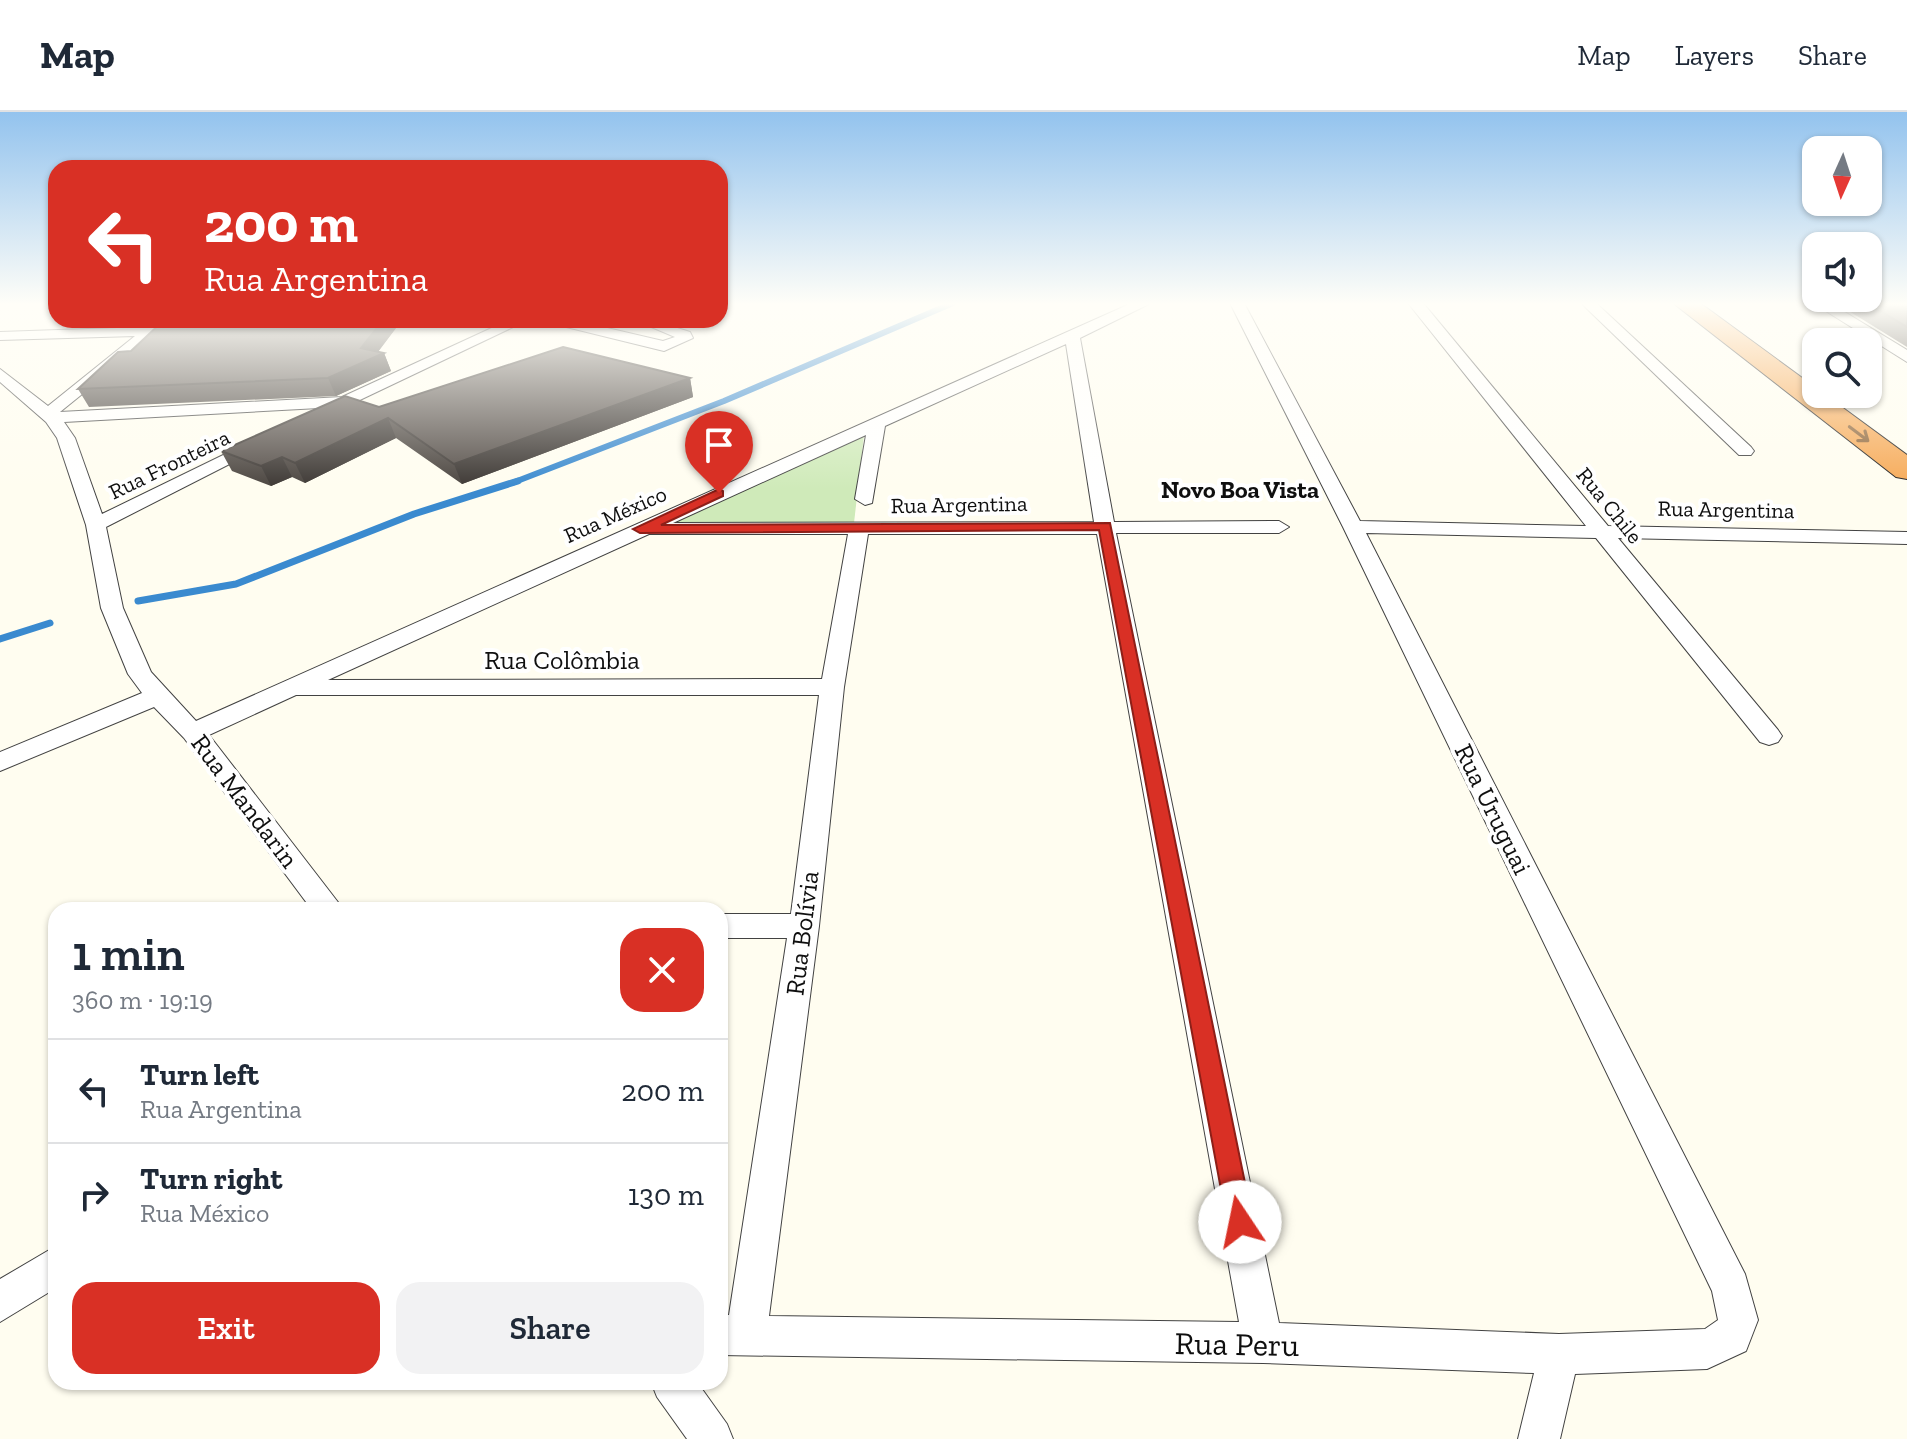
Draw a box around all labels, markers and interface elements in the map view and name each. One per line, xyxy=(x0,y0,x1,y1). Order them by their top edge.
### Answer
text: Map xyxy=(40,32,115,78)
text: Map xyxy=(1577,39,1631,72)
text: Layers xyxy=(1675,39,1754,72)
text: Share xyxy=(1798,39,1867,72)
north arrow xyxy=(1802,136,1882,216)
map controls xyxy=(1802,136,1882,408)
text: 200 m xyxy=(204,189,358,256)
icon: left xyxy=(72,192,176,296)
button: sound xyxy=(1802,232,1882,312)
text: Rua Argentina xyxy=(204,257,428,300)
button: search xyxy=(1802,328,1882,408)
pin xyxy=(685,411,753,493)
street label: Rua Fronteira xyxy=(104,423,235,505)
icon: arrive xyxy=(697,423,741,467)
one-way arrow xyxy=(1848,426,1870,443)
street label: Rua Chile xyxy=(1571,462,1649,549)
district label: Novo Boa Vista xyxy=(1161,475,1319,504)
street label: Rua México xyxy=(560,480,671,549)
street label: Rua Argentina xyxy=(890,490,1028,519)
street label: Rua Argentina xyxy=(1657,495,1795,524)
street label: Rua Colômbia xyxy=(484,644,640,676)
street label: Rua Mandarin xyxy=(184,728,306,874)
street label: Rua Uruguai xyxy=(1448,738,1538,880)
street label: Rua Bolívia xyxy=(778,869,826,997)
text: 1 min xyxy=(72,925,185,982)
button: close xyxy=(620,928,704,1012)
text: 360 m · 19:19 xyxy=(72,984,213,1016)
text: Turn left xyxy=(140,1057,259,1093)
icon: left xyxy=(72,1069,116,1113)
text: 200 m xyxy=(621,1073,704,1109)
text: Rua Argentina xyxy=(140,1093,302,1125)
text: Turn right xyxy=(140,1161,282,1197)
icon: right xyxy=(72,1173,116,1217)
text: 130 m xyxy=(628,1177,704,1213)
position arrow xyxy=(1198,1180,1282,1264)
text: Rua México xyxy=(140,1197,269,1229)
button: Exit xyxy=(72,1282,380,1374)
button: Share xyxy=(396,1282,704,1374)
street label: Rua Peru xyxy=(1174,1324,1300,1364)

